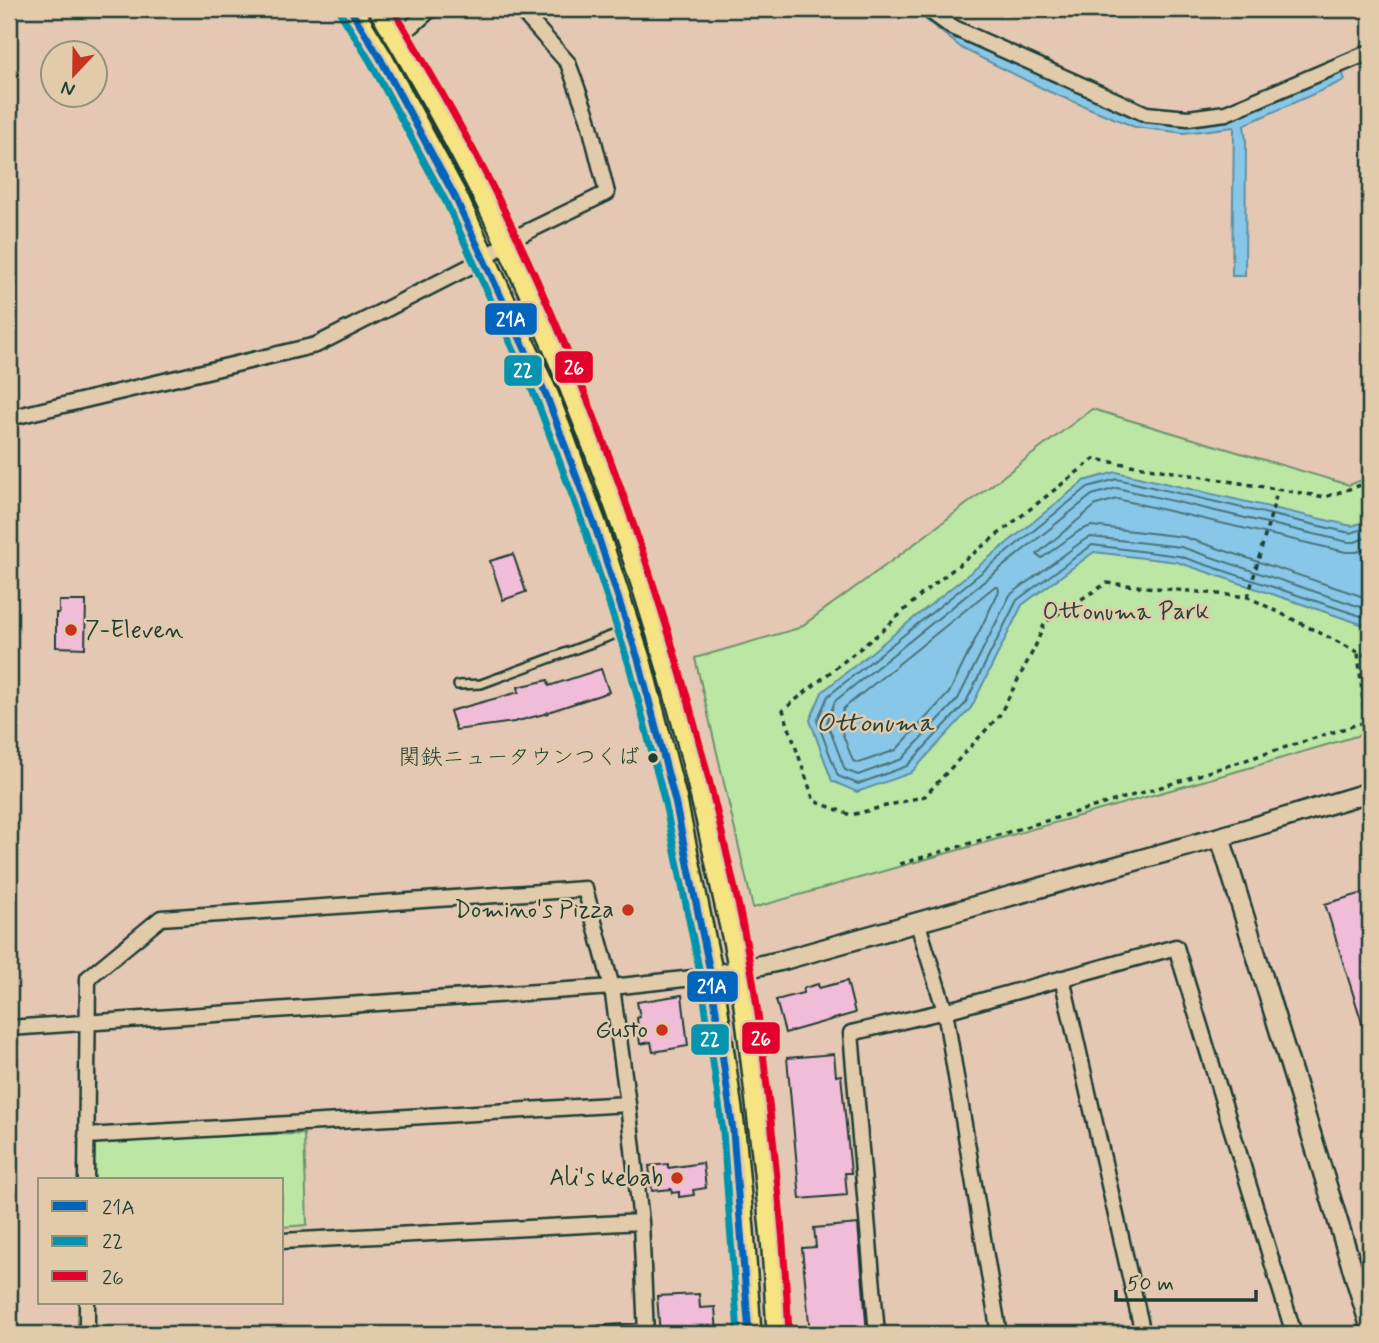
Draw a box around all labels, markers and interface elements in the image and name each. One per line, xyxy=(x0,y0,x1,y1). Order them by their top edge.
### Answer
north arrow xyxy=(38,38,108,108)
text: N xyxy=(58,74,79,102)
line badge: 21A xyxy=(484,302,538,336)
text: 21A xyxy=(496,308,526,333)
line badge: 26 xyxy=(554,350,594,384)
line badge: 22 xyxy=(503,354,543,387)
text: 26 xyxy=(564,356,584,381)
text: 22 xyxy=(513,359,533,384)
park label: Ottonuma Park xyxy=(1043,597,1209,628)
place label: 7-Eleven xyxy=(85,615,184,646)
marker: 7-Eleven xyxy=(63,622,79,638)
water label: Ottonuma xyxy=(816,707,935,741)
place label: 関鉄ニュータウンつくば xyxy=(398,744,640,772)
marker: 関鉄ニュータウンつくば xyxy=(646,751,660,765)
place label: Domino's Pizza xyxy=(454,895,614,926)
marker: Domino's Pizza xyxy=(620,902,636,918)
line badge: 21A xyxy=(686,970,739,1003)
text: 21A xyxy=(697,975,727,1000)
place label: Gusto xyxy=(595,1015,648,1046)
line badge: 26 xyxy=(741,1021,781,1055)
marker: Gusto xyxy=(654,1022,670,1038)
line badge: 22 xyxy=(690,1023,730,1056)
text: 26 xyxy=(751,1027,771,1052)
text: 22 xyxy=(700,1028,720,1053)
place label: Ali's kebab xyxy=(549,1163,663,1194)
marker: Ali's kebab xyxy=(669,1170,685,1186)
legend xyxy=(38,1178,284,1304)
text: 21A xyxy=(102,1194,135,1222)
text: 22 xyxy=(102,1228,123,1256)
scale bar xyxy=(1116,1259,1256,1303)
text: 26 xyxy=(102,1264,124,1292)
text: 50 m xyxy=(1127,1270,1174,1298)

